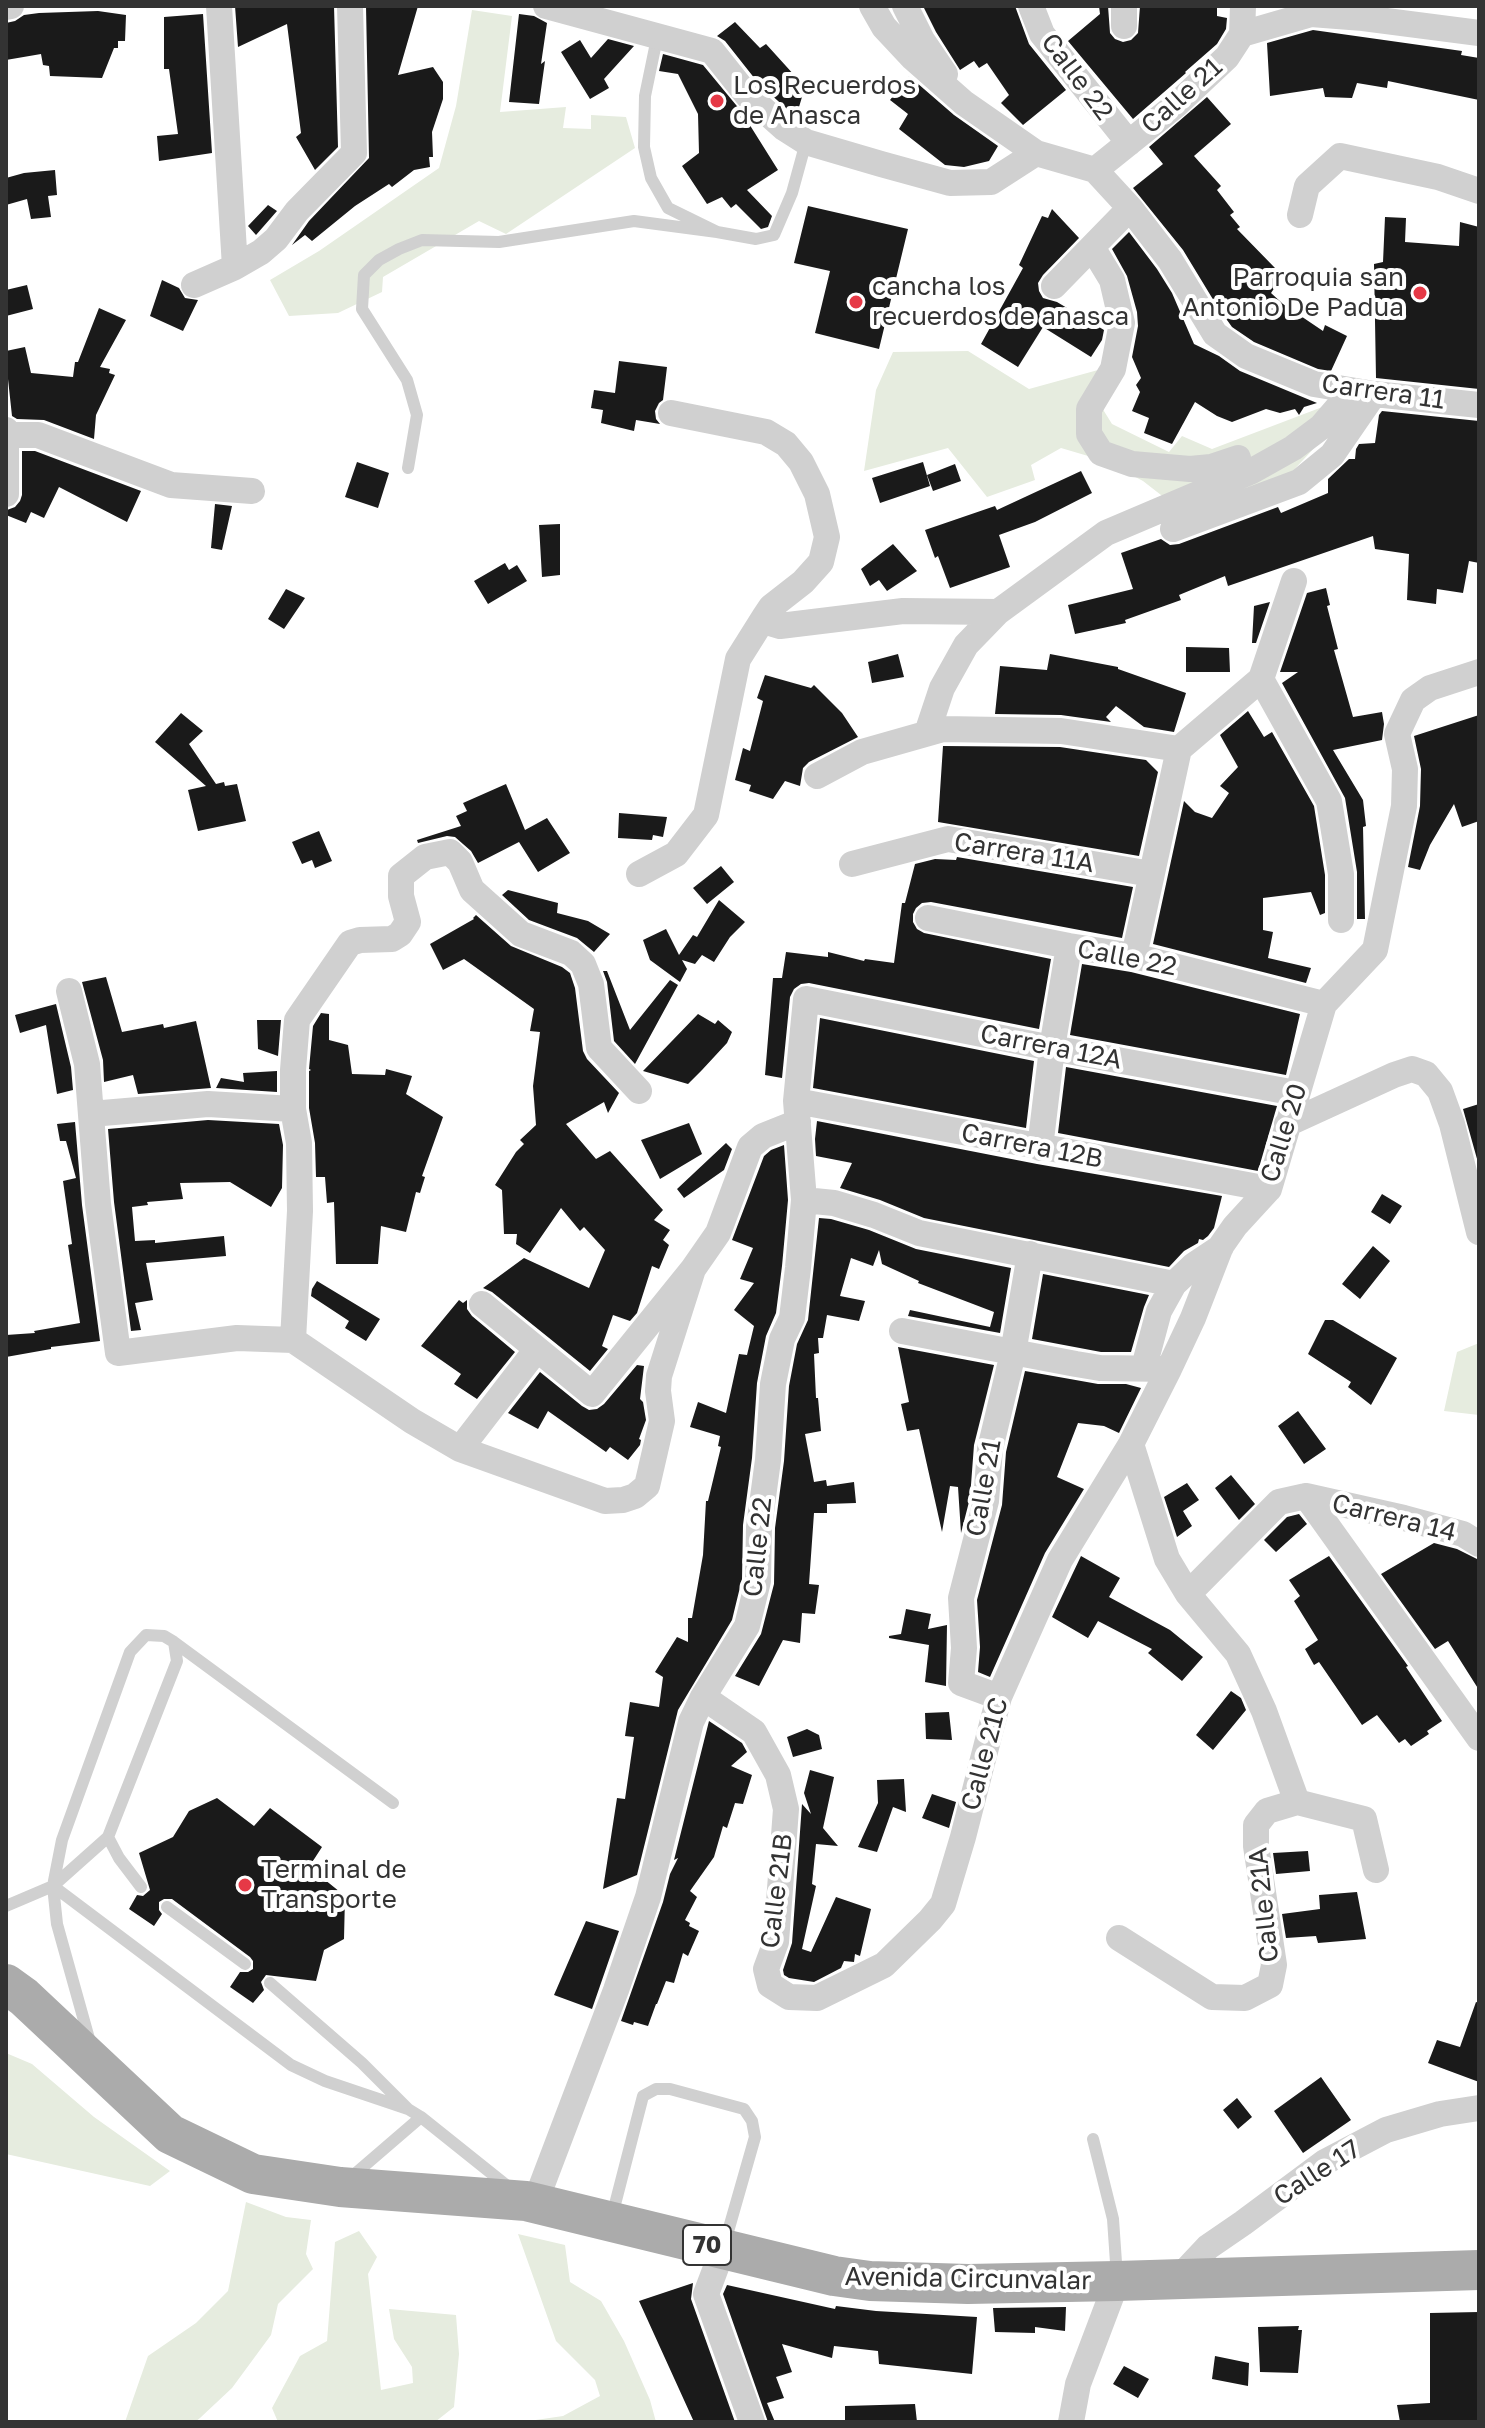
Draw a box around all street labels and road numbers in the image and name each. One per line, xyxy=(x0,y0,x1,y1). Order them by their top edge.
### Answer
street label: Calle 22 xyxy=(1034,27,1120,127)
street label: Calle 21 xyxy=(1135,52,1229,140)
street label: Carrera 11 xyxy=(1320,368,1446,416)
street label: Carrera 11A xyxy=(952,827,1096,879)
street label: Calle 22 xyxy=(1075,933,1179,983)
street label: Carrera 12A xyxy=(978,1018,1124,1076)
street label: Calle 20 xyxy=(1254,1080,1314,1186)
street label: Carrera 12B xyxy=(959,1117,1105,1175)
street label: Calle 21 xyxy=(960,1437,1008,1539)
street label: Carrera 14 xyxy=(1329,1488,1459,1548)
street label: Calle 22 xyxy=(737,1495,779,1599)
street label: Calle 21C xyxy=(955,1694,1015,1814)
street label: Calle 21B xyxy=(754,1832,800,1950)
street label: Calle 21A xyxy=(1242,1846,1286,1964)
street label: Calle 17 xyxy=(1268,2134,1366,2212)
road number: 70 xyxy=(683,2225,731,2265)
street label: Avenida Circunvalar xyxy=(844,2261,1092,2297)

